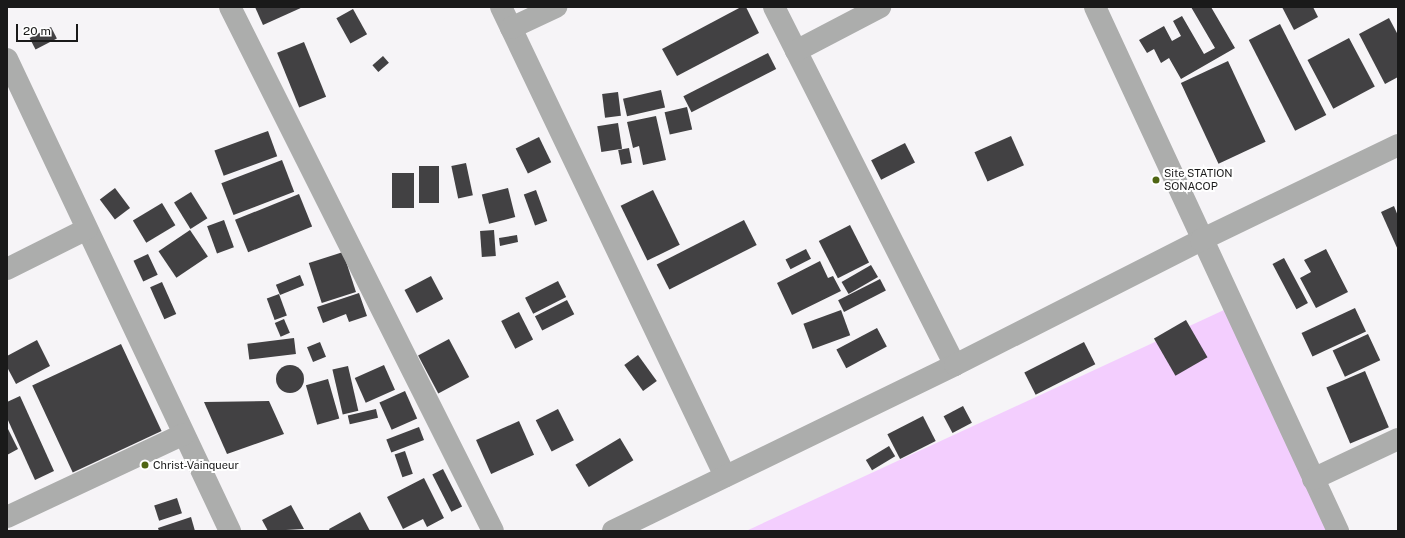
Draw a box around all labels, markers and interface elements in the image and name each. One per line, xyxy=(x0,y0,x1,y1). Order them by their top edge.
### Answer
scale bar xyxy=(18,16,80,42)
text: 20 m xyxy=(23,24,51,38)
place label: Site STATION SONACOP xyxy=(1164,167,1233,193)
marker: Site STATION SONACOP xyxy=(1151,175,1161,185)
place label: Christ-Vainqueur xyxy=(153,458,239,472)
marker: Christ-Vainqueur xyxy=(140,460,150,470)

